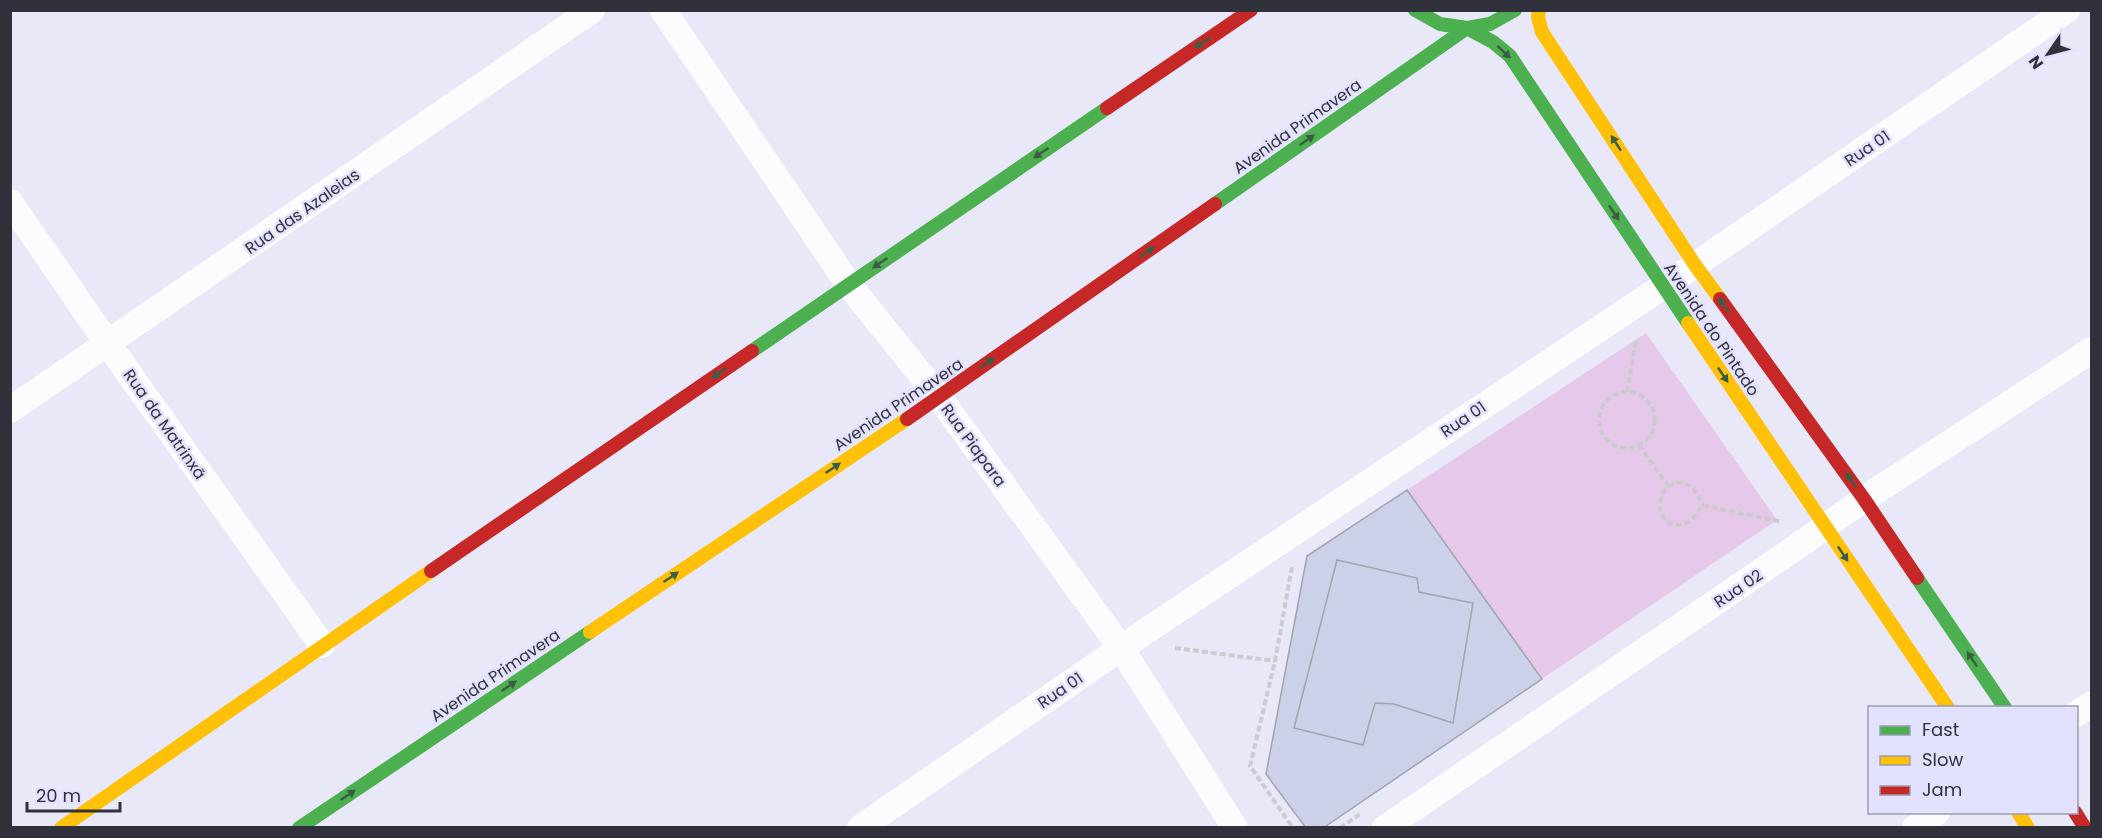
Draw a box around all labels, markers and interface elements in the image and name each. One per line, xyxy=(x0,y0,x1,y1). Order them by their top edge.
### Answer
north arrow xyxy=(2018,24,2078,84)
one-way arrow xyxy=(1194,38,1211,49)
one-way arrow xyxy=(1497,45,1512,59)
text: N xyxy=(2023,51,2049,74)
street label: Avenida Primavera xyxy=(1228,73,1366,179)
street label: Rua 01 xyxy=(1840,125,1895,172)
one-way arrow xyxy=(1298,134,1314,146)
one-way arrow xyxy=(1610,135,1621,152)
one-way arrow xyxy=(1033,147,1049,158)
street label: Rua das Azaleias xyxy=(240,163,364,260)
one-way arrow xyxy=(1609,204,1620,221)
one-way arrow xyxy=(1138,246,1154,258)
one-way arrow xyxy=(872,257,888,268)
street label: Avenida do Pintado xyxy=(1658,258,1765,400)
one-way arrow xyxy=(1718,298,1730,314)
street label: Avenida Primavera xyxy=(829,352,968,456)
one-way arrow xyxy=(978,357,994,369)
street label: Rua da Matrinxã xyxy=(118,364,211,484)
one-way arrow xyxy=(712,367,728,379)
one-way arrow xyxy=(1717,367,1728,383)
street label: Rua 01 xyxy=(1436,396,1491,443)
street label: Rua Piapara xyxy=(936,399,1012,491)
one-way arrow xyxy=(825,463,841,474)
one-way arrow xyxy=(1845,473,1857,489)
one-way arrow xyxy=(1837,546,1849,562)
street label: Rua 02 xyxy=(1709,564,1767,613)
one-way arrow xyxy=(663,572,679,583)
street label: Avenida Primavera xyxy=(426,623,565,727)
one-way arrow xyxy=(1967,651,1978,667)
street label: Rua 01 xyxy=(1033,667,1088,714)
one-way arrow xyxy=(501,680,517,692)
legend xyxy=(1868,706,2078,814)
text: Fast xyxy=(1922,717,1959,742)
text: Slow xyxy=(1922,747,1964,772)
scale bar xyxy=(27,775,120,813)
text: Jam xyxy=(1922,777,1962,802)
text: 20 m xyxy=(36,783,81,808)
one-way arrow xyxy=(339,789,355,801)

